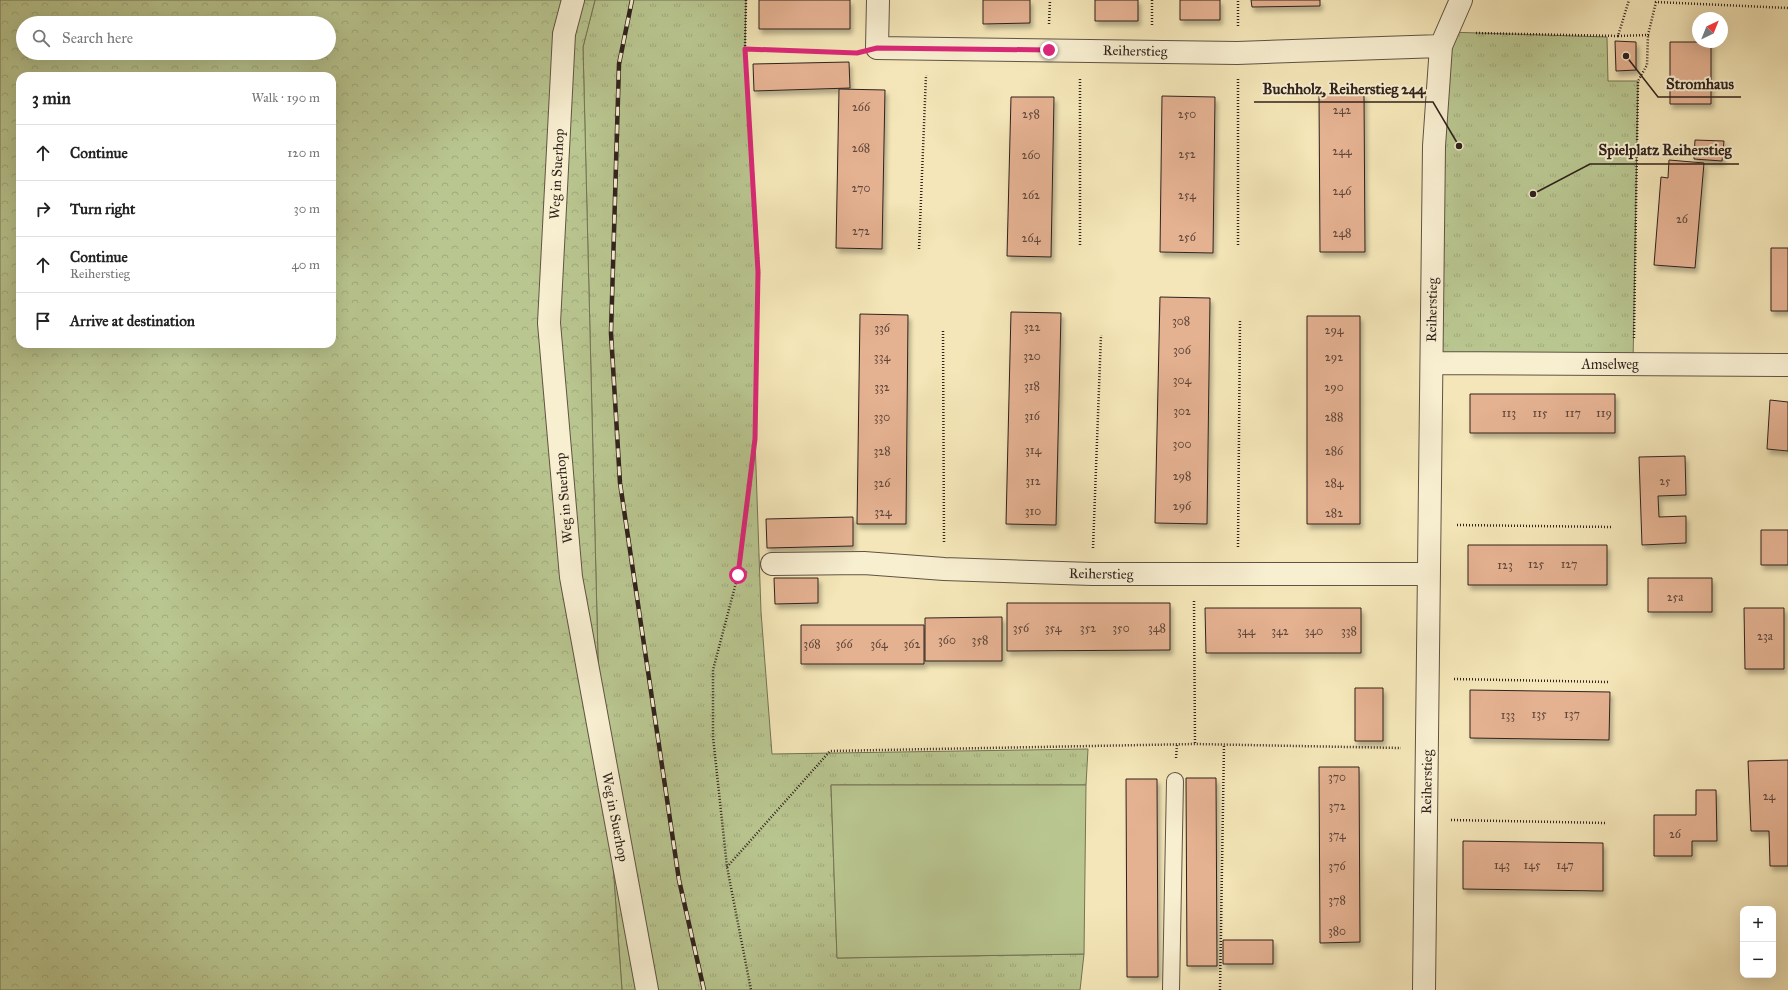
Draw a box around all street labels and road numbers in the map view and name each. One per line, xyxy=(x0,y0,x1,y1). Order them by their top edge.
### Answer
street label: Reiherstieg xyxy=(1103,42,1168,60)
street label: Weg in Suerhop xyxy=(546,128,568,220)
street label: Reiherstieg xyxy=(1423,277,1441,342)
street label: Amselweg xyxy=(1580,356,1639,373)
street label: Weg in Suerhop xyxy=(552,452,576,544)
street label: Reiherstieg xyxy=(1069,565,1134,583)
street label: Reiherstieg xyxy=(1418,749,1436,814)
street label: Weg in Suerhop xyxy=(598,771,632,863)

